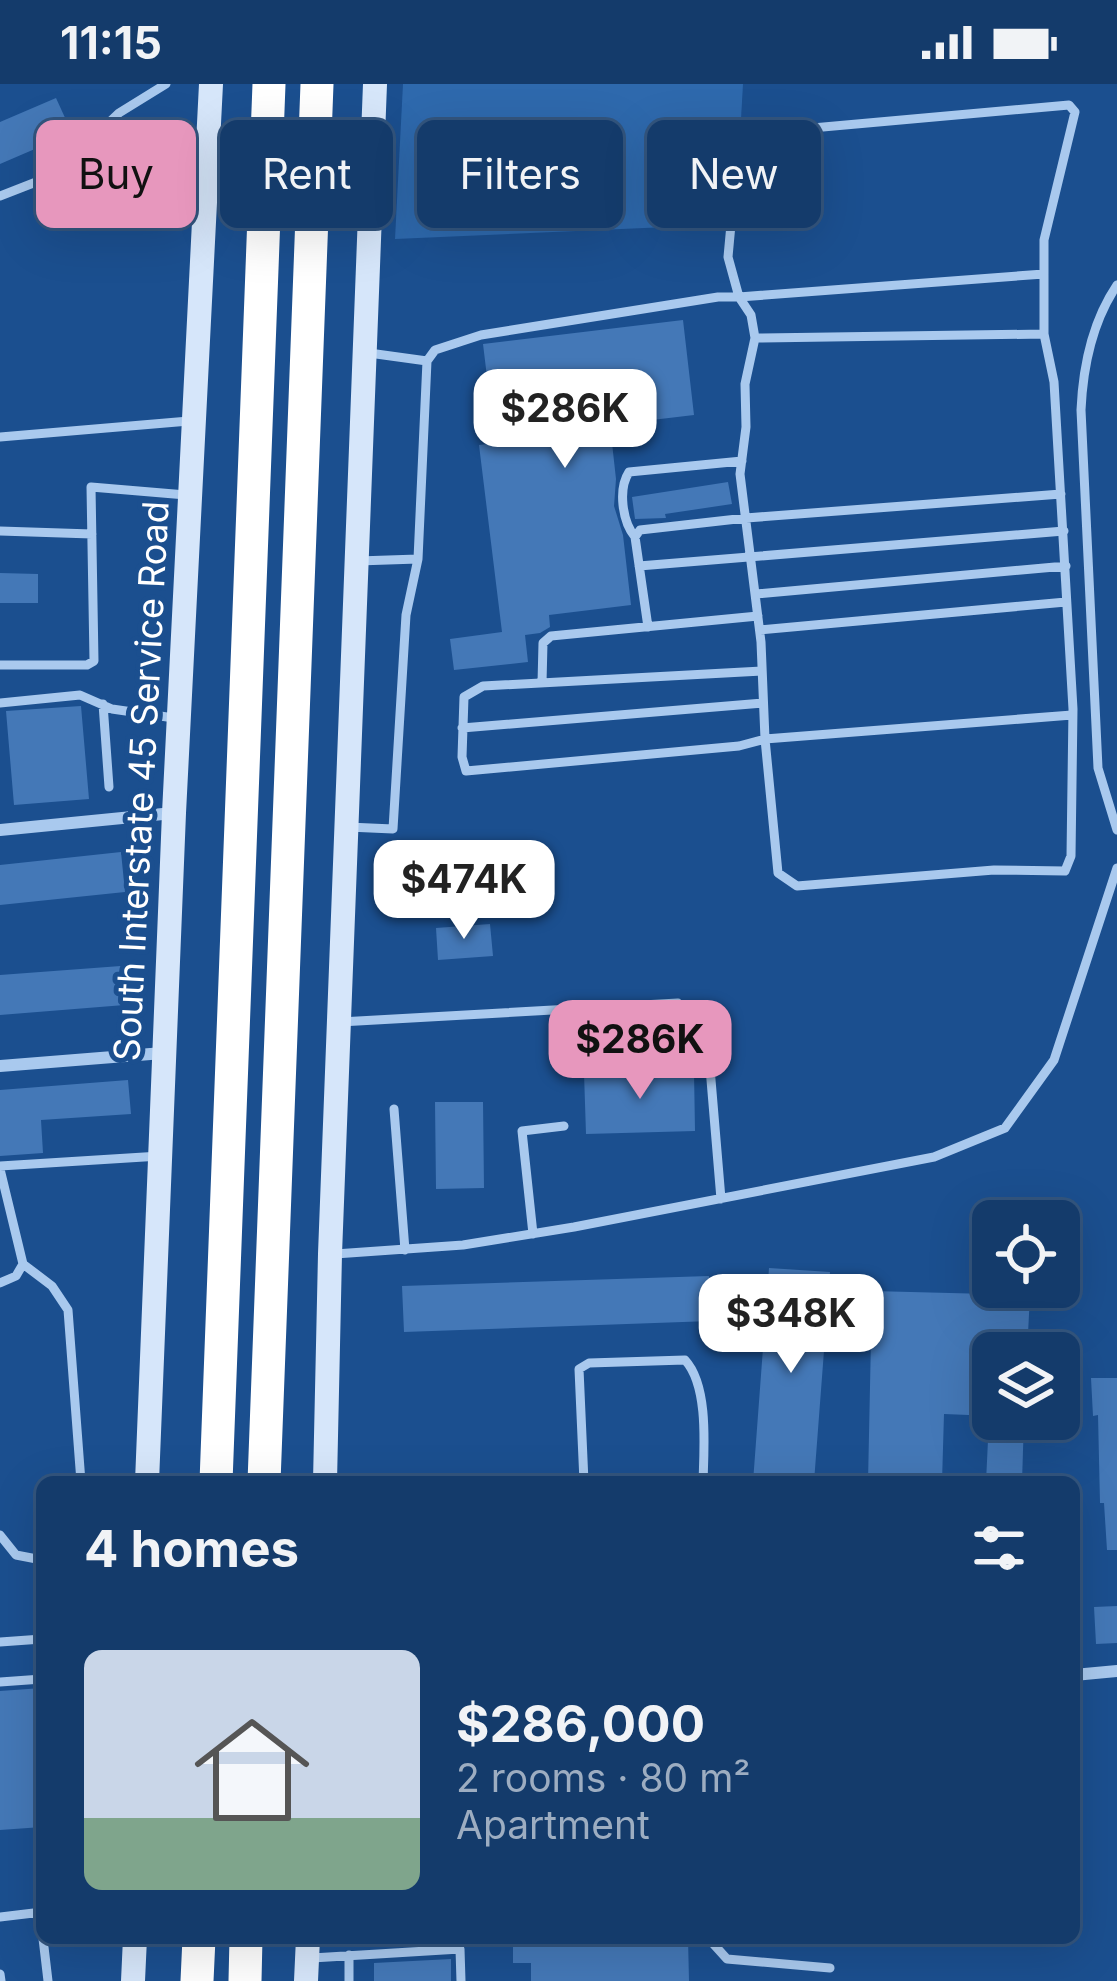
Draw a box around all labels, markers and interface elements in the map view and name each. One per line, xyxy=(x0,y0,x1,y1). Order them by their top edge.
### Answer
text: 11:15 xyxy=(60,15,162,70)
chip: Buy xyxy=(36,120,196,228)
chip: Rent xyxy=(220,120,393,228)
chip: Filters xyxy=(417,120,623,228)
chip: New xyxy=(647,120,821,228)
pin: $286K xyxy=(481,369,649,471)
text: $286K xyxy=(501,384,629,431)
street label: South Interstate 45 Service Road xyxy=(104,500,178,1062)
pin: $474K xyxy=(380,840,548,942)
text: $474K xyxy=(401,855,527,902)
pin: $286K xyxy=(556,1000,724,1102)
text: $286K xyxy=(576,1015,704,1062)
map controls xyxy=(972,1200,1080,1440)
button: locate xyxy=(972,1200,1080,1308)
pin: $348K xyxy=(707,1274,875,1376)
text: $348K xyxy=(726,1289,856,1336)
button: layers xyxy=(972,1332,1080,1440)
icon: filters xyxy=(966,1515,1032,1581)
text: 4 homes xyxy=(84,1518,299,1579)
text: $286,000 xyxy=(456,1693,705,1754)
icon: home xyxy=(180,1698,324,1842)
text: 2 rooms · 80 m² xyxy=(456,1754,751,1801)
text: Apartment xyxy=(456,1801,650,1848)

